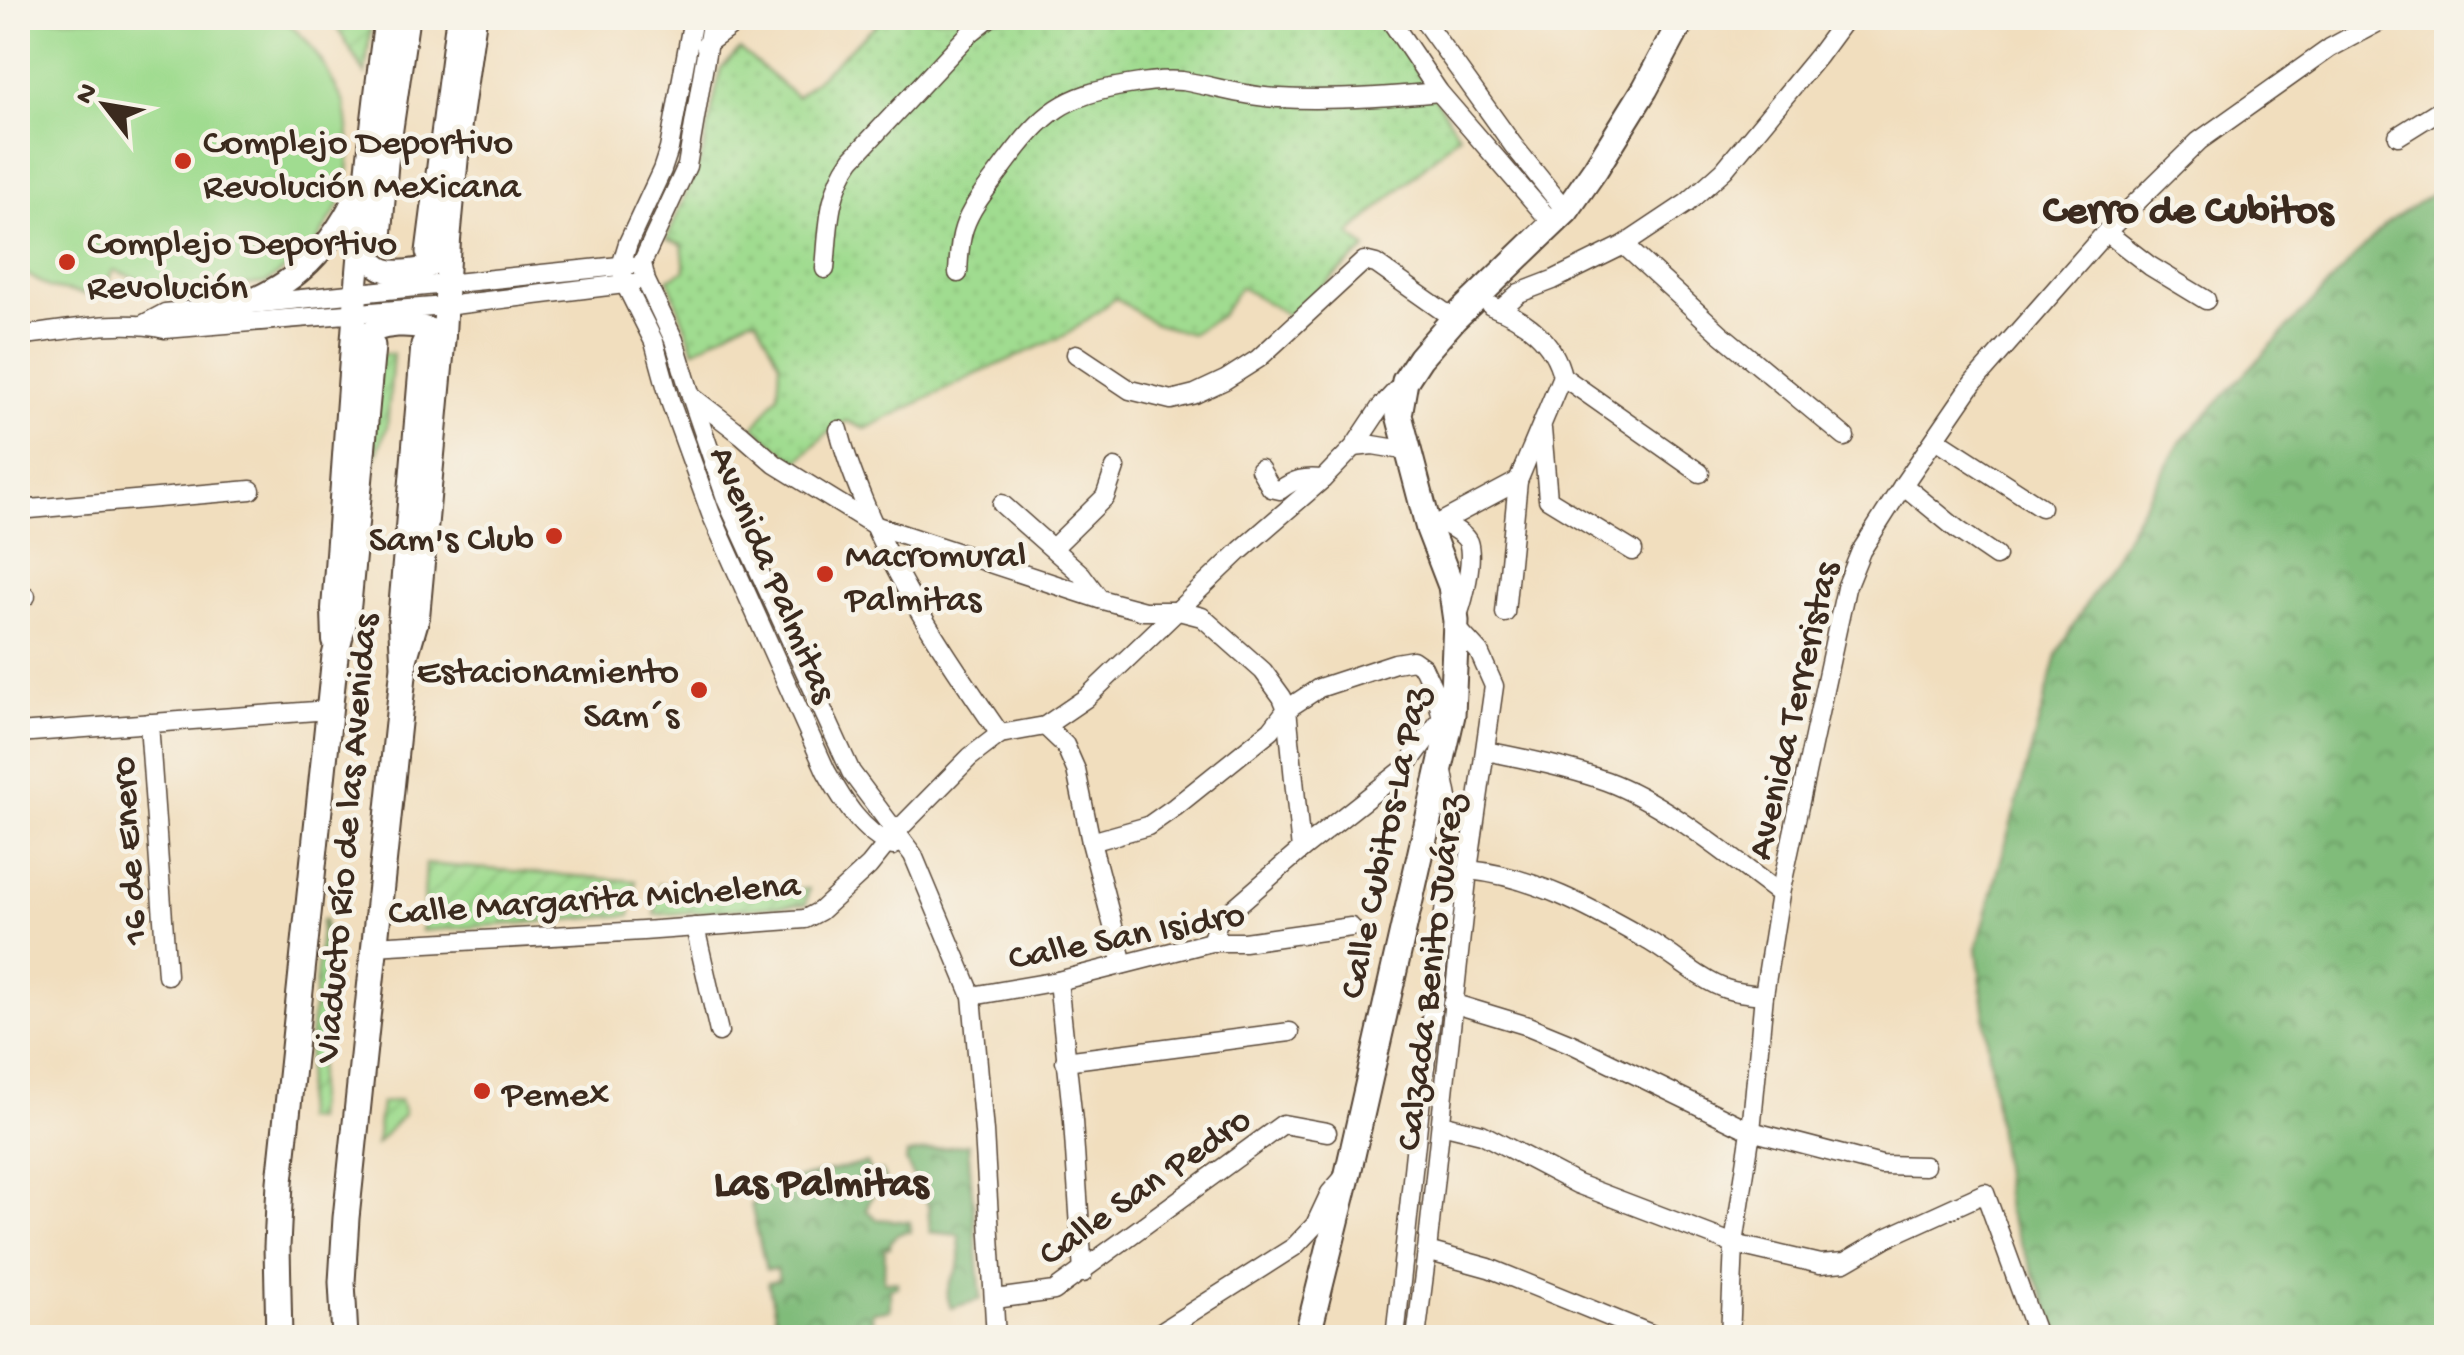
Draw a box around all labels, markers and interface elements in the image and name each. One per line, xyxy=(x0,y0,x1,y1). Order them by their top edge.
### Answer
north arrow xyxy=(55,55,155,155)
text: N xyxy=(69,78,106,111)
place label: Complejo Deportivo Revolución Mexicana xyxy=(203,123,522,211)
marker: Complejo Deportivo Revolución Mexicana xyxy=(172,150,194,172)
district label: Cerro de Cubitos xyxy=(2043,189,2336,238)
place label: Complejo Deportivo Revolución xyxy=(87,224,397,312)
marker: Complejo Deportivo Revolución xyxy=(56,251,78,273)
street label: Avenida Palmitas xyxy=(697,441,845,711)
place label: Sam's Club xyxy=(369,520,534,564)
marker: Sam's Club xyxy=(543,525,565,547)
place label: Macromural Palmitas xyxy=(844,536,1026,624)
street label: Avenida Terreristas xyxy=(1740,557,1852,865)
marker: Macromural Palmitas xyxy=(814,563,836,585)
street label: Viaducto Río de las Avenidas xyxy=(307,611,391,1066)
place label: Estacionamiento Sam´s xyxy=(417,652,680,740)
marker: Estacionamiento Sam´s xyxy=(688,679,710,701)
street label: Calle Cubitos-La Paz xyxy=(1332,682,1442,1003)
street label: 16 de Enero xyxy=(103,755,161,947)
street label: Calzada Benito Juárez xyxy=(1389,791,1477,1153)
street label: Calle Margarita Michelena xyxy=(387,866,804,938)
street label: Calle San Isidro xyxy=(1005,894,1249,983)
place label: Pemex xyxy=(501,1075,609,1119)
marker: Pemex xyxy=(471,1080,493,1102)
street label: Calle San Pedro xyxy=(1032,1100,1261,1278)
district label: Las Palmitas xyxy=(714,1162,931,1211)

